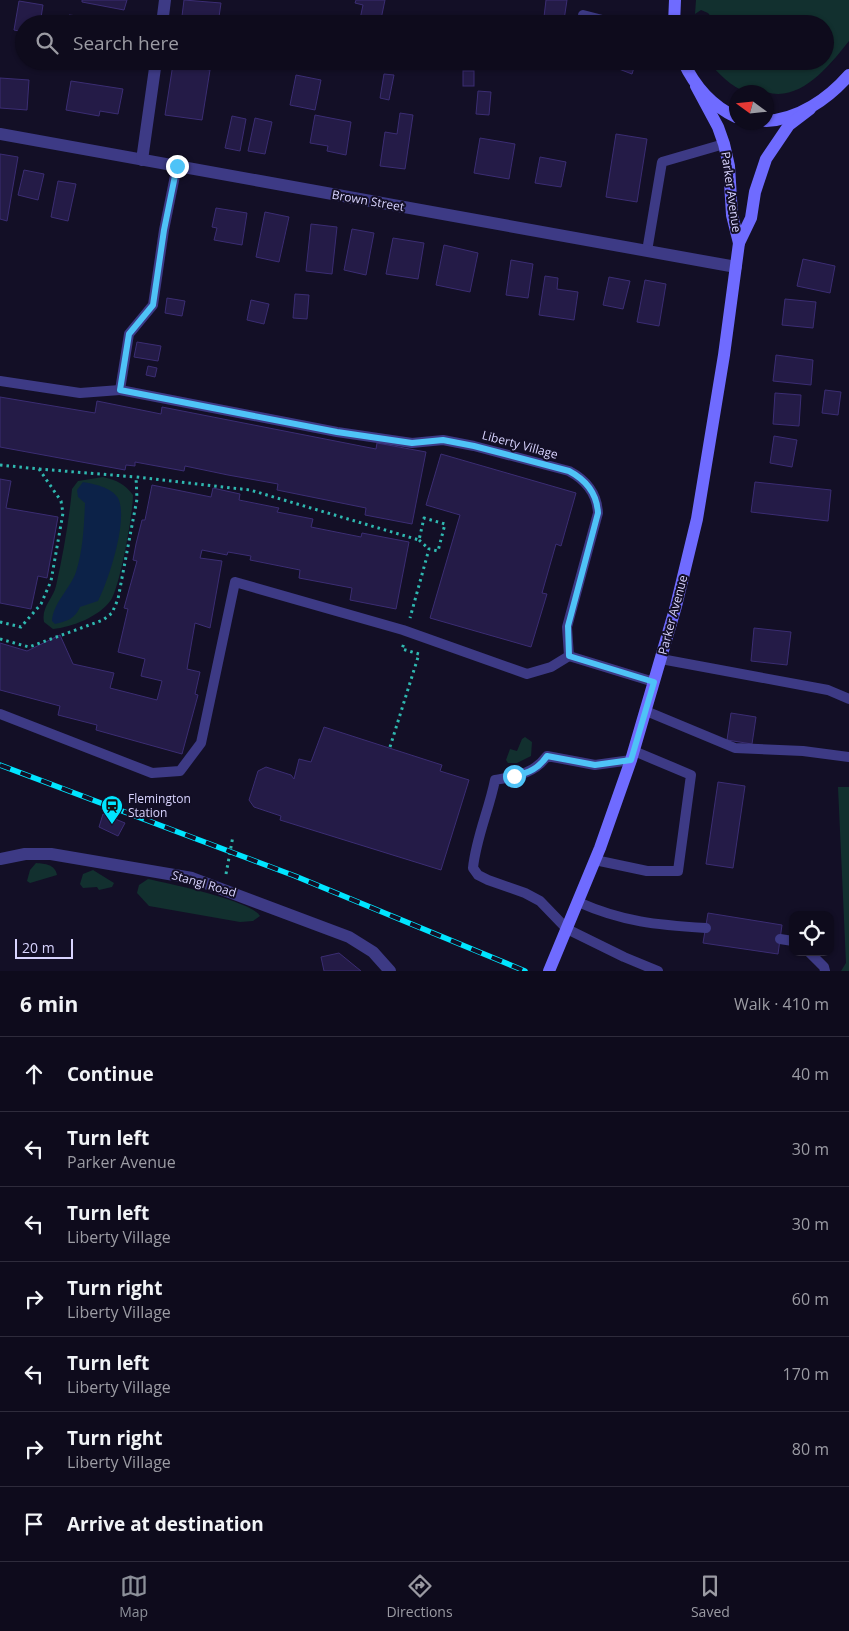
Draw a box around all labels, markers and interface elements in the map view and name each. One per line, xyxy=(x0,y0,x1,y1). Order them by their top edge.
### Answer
search box xyxy=(15,15,834,70)
icon: search xyxy=(33,29,61,57)
text: Search here xyxy=(73,30,179,56)
north arrow xyxy=(729,85,774,130)
street label: Parker Avenue xyxy=(717,150,746,234)
route end xyxy=(166,155,189,178)
street label: Brown Street xyxy=(331,186,406,215)
street label: Liberty Village xyxy=(480,426,560,463)
street label: Parker Avenue xyxy=(654,573,691,656)
route start xyxy=(503,765,526,788)
place label: Flemington Station xyxy=(128,790,191,821)
station icon: Flemington Station xyxy=(100,794,124,825)
street label: Stangl Road xyxy=(170,866,238,901)
map controls xyxy=(789,911,834,956)
button: locate xyxy=(789,911,834,956)
scale bar xyxy=(15,936,72,959)
text: 20 m xyxy=(22,938,55,957)
text: 6 min xyxy=(20,990,78,1018)
text: Walk · 410 m xyxy=(734,993,829,1015)
icon: ahead xyxy=(20,1060,48,1088)
text: Continue xyxy=(67,1061,154,1087)
text: 40 m xyxy=(792,1063,829,1085)
text: Turn left xyxy=(67,1125,149,1151)
icon: left xyxy=(20,1135,48,1163)
text: 30 m xyxy=(792,1138,829,1160)
text: Parker Avenue xyxy=(67,1151,176,1173)
text: Turn left xyxy=(67,1200,149,1226)
icon: left xyxy=(20,1210,48,1238)
text: 30 m xyxy=(792,1213,829,1235)
text: Liberty Village xyxy=(67,1226,171,1248)
text: Turn right xyxy=(67,1275,162,1301)
icon: right xyxy=(20,1285,48,1313)
text: 60 m xyxy=(792,1288,829,1310)
text: Liberty Village xyxy=(67,1301,171,1323)
text: Turn left xyxy=(67,1350,149,1376)
icon: left xyxy=(20,1360,48,1388)
text: 170 m xyxy=(783,1363,829,1385)
text: Liberty Village xyxy=(67,1376,171,1398)
text: Turn right xyxy=(67,1425,162,1451)
icon: right xyxy=(20,1435,48,1463)
text: 80 m xyxy=(792,1438,829,1460)
text: Liberty Village xyxy=(67,1451,171,1473)
icon: arrive xyxy=(20,1510,48,1538)
text: Arrive at destination xyxy=(67,1511,264,1537)
tab: Map xyxy=(119,1572,148,1621)
tab: Directions xyxy=(386,1572,453,1621)
tab: Saved xyxy=(691,1572,730,1621)

